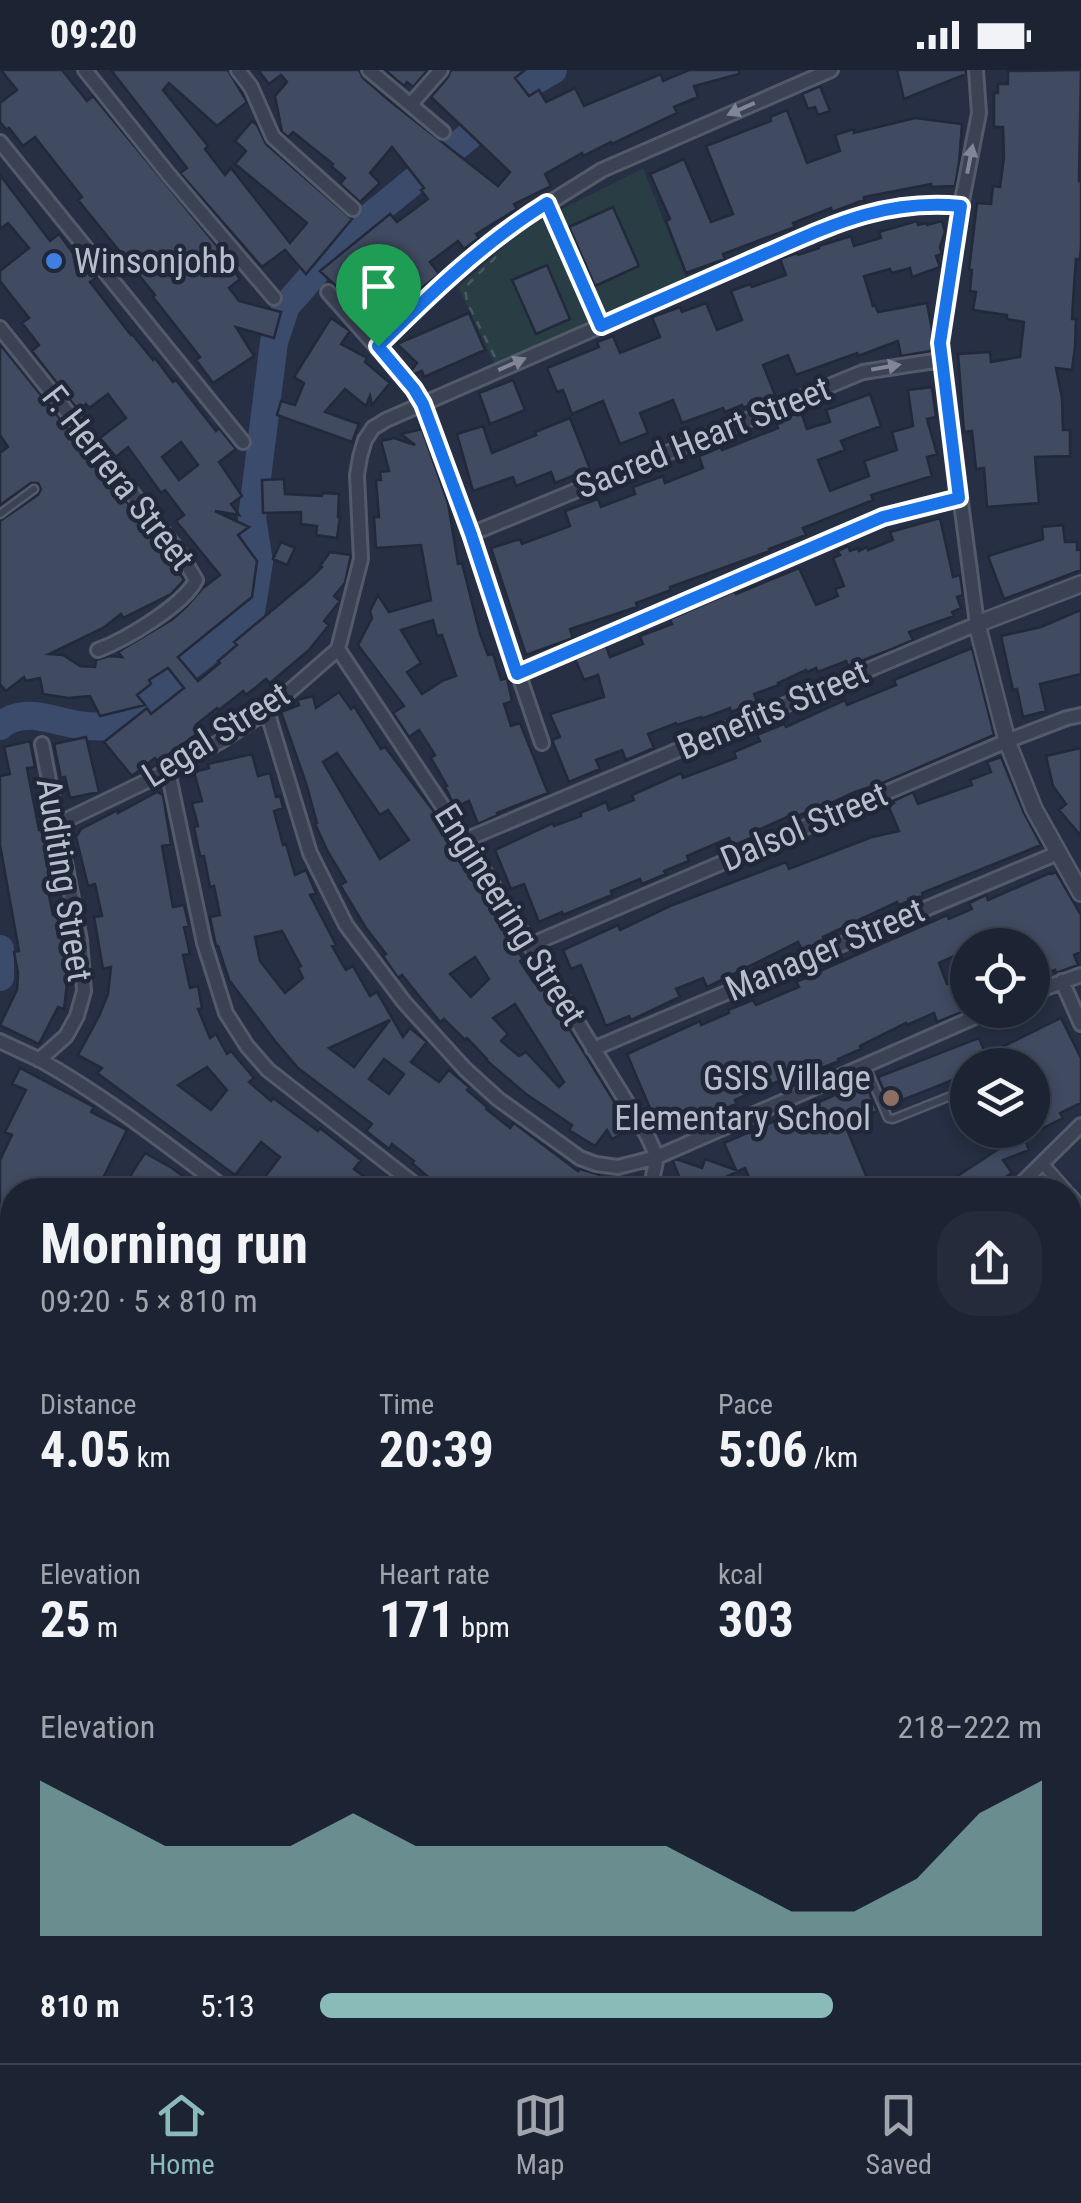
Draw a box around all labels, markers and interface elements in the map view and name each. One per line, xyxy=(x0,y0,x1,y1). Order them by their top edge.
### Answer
text: 09:20 xyxy=(50,13,137,57)
one-way arrow xyxy=(727,101,756,117)
one-way arrow xyxy=(963,144,979,175)
place label: Winsonjohb xyxy=(74,241,236,282)
pin xyxy=(336,244,421,347)
marker: Winsonjohb xyxy=(43,250,65,272)
icon: arrive xyxy=(351,259,406,314)
one-way arrow xyxy=(497,356,527,372)
one-way arrow xyxy=(871,359,902,375)
street label: Sacred Heart Street xyxy=(570,368,836,508)
street label: F. Herrera Street xyxy=(33,378,203,578)
street label: Benefits Street xyxy=(672,652,874,768)
street label: Legal Street xyxy=(135,674,297,796)
street label: Dalsol Street xyxy=(715,774,893,880)
street label: Auditing Street xyxy=(28,776,100,984)
street label: Engineering Street xyxy=(426,797,594,1033)
street label: Manager Street xyxy=(720,890,930,1010)
map controls xyxy=(950,928,1050,1148)
button: locate xyxy=(950,928,1050,1028)
button: layers xyxy=(950,1048,1050,1148)
place label: GSIS Village Elementary School xyxy=(614,1058,871,1139)
marker: GSIS Village Elementary School xyxy=(880,1087,902,1109)
button: share xyxy=(937,1211,1042,1316)
text: Morning run xyxy=(40,1212,308,1276)
text: 09:20 · 5 × 810 m xyxy=(40,1282,258,1320)
text: Distance xyxy=(40,1388,137,1421)
text: Time xyxy=(379,1388,434,1421)
text: Pace xyxy=(718,1388,773,1421)
text: 4.05 xyxy=(40,1421,130,1479)
text: 20:39 xyxy=(379,1421,494,1479)
text: 5:06 xyxy=(718,1421,807,1479)
text: km xyxy=(130,1441,170,1474)
text: /km xyxy=(807,1441,858,1474)
text: Elevation xyxy=(40,1558,141,1591)
text: Heart rate xyxy=(379,1558,490,1591)
text: kcal xyxy=(718,1558,763,1591)
text: 25 xyxy=(40,1591,91,1649)
text: 171 xyxy=(379,1591,455,1649)
text: 303 xyxy=(718,1591,794,1649)
text: m xyxy=(91,1611,118,1644)
text: bpm xyxy=(455,1611,510,1644)
text: Elevation xyxy=(40,1708,155,1746)
text: 218–222 m xyxy=(897,1708,1042,1746)
text: 810 m xyxy=(40,1987,120,2025)
text: 5:13 xyxy=(200,1987,255,2025)
tab: Home xyxy=(149,2088,215,2181)
tab: Map xyxy=(513,2088,568,2181)
tab: Saved xyxy=(865,2088,932,2181)

